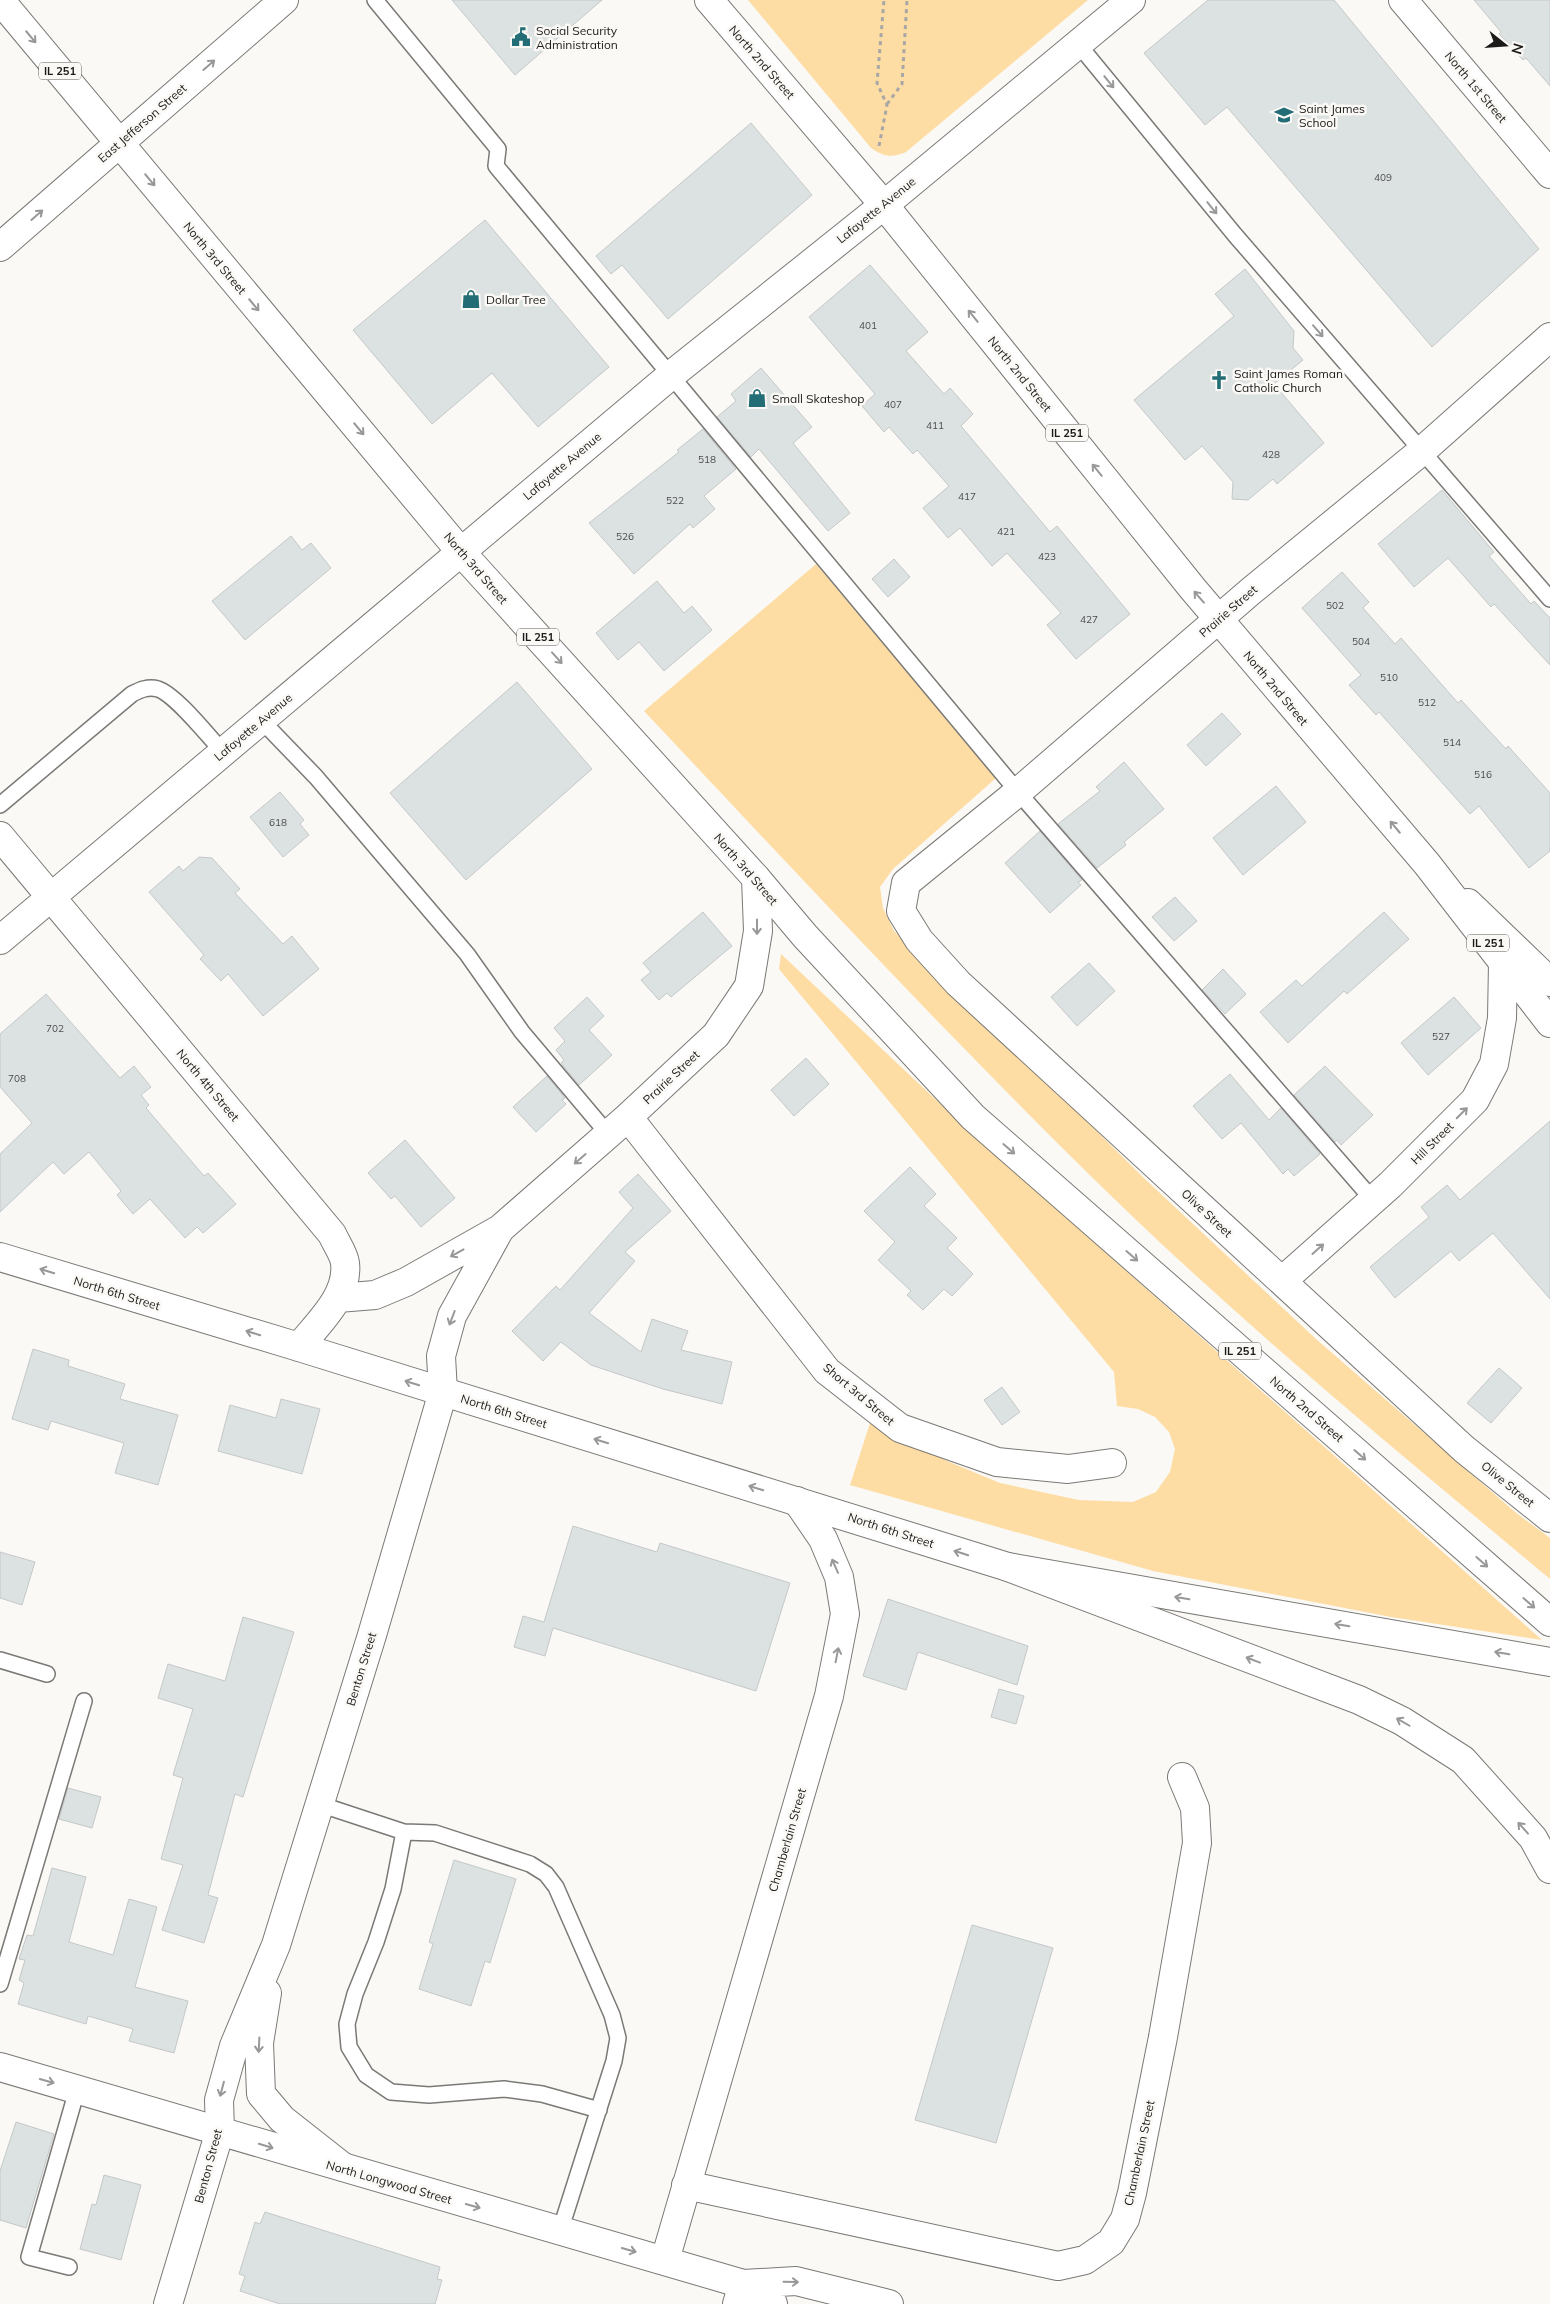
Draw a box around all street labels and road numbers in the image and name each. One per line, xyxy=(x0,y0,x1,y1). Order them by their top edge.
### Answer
street label: North 2nd Street xyxy=(726,22,798,102)
street label: North 1st Street xyxy=(1442,48,1510,126)
road number: IL 251 xyxy=(39,62,81,80)
street label: East Jefferson Street xyxy=(95,80,189,166)
street label: Lafayette Avenue xyxy=(833,174,919,246)
street label: North 3rd Street xyxy=(180,219,250,297)
street label: North 2nd Street xyxy=(985,333,1055,415)
road number: IL 251 xyxy=(1046,424,1088,442)
street label: Lafayette Avenue xyxy=(520,429,604,503)
street label: North 3rd Street xyxy=(441,529,511,607)
street label: Prairie Street xyxy=(1196,582,1260,640)
road number: IL 251 xyxy=(517,628,559,646)
street label: North 2nd Street xyxy=(1240,648,1312,728)
street label: Lafayette Avenue xyxy=(211,690,295,764)
street label: North 3rd Street xyxy=(711,830,781,908)
road number: IL 251 xyxy=(1467,934,1509,951)
street label: North 4th Street xyxy=(173,1046,243,1124)
street label: Prairie Street xyxy=(640,1047,702,1107)
street label: Hill Street xyxy=(1408,1119,1456,1167)
street label: Olive Street xyxy=(1178,1186,1236,1240)
street label: North 6th Street xyxy=(72,1273,162,1313)
road number: IL 251 xyxy=(1219,1342,1261,1360)
street label: Short 3rd Street xyxy=(820,1360,898,1428)
street label: North 2nd Street xyxy=(1267,1373,1347,1445)
street label: North 6th Street xyxy=(459,1391,549,1431)
street label: Olive Street xyxy=(1478,1458,1538,1510)
street label: North 6th Street xyxy=(846,1509,936,1551)
street label: Benton Street xyxy=(343,1630,379,1708)
street label: Chamberlain Street xyxy=(765,1786,809,1894)
street label: Chamberlain Street xyxy=(1121,2099,1157,2207)
street label: Benton Street xyxy=(191,2127,225,2205)
street label: North Longwood Street xyxy=(324,2157,454,2207)

